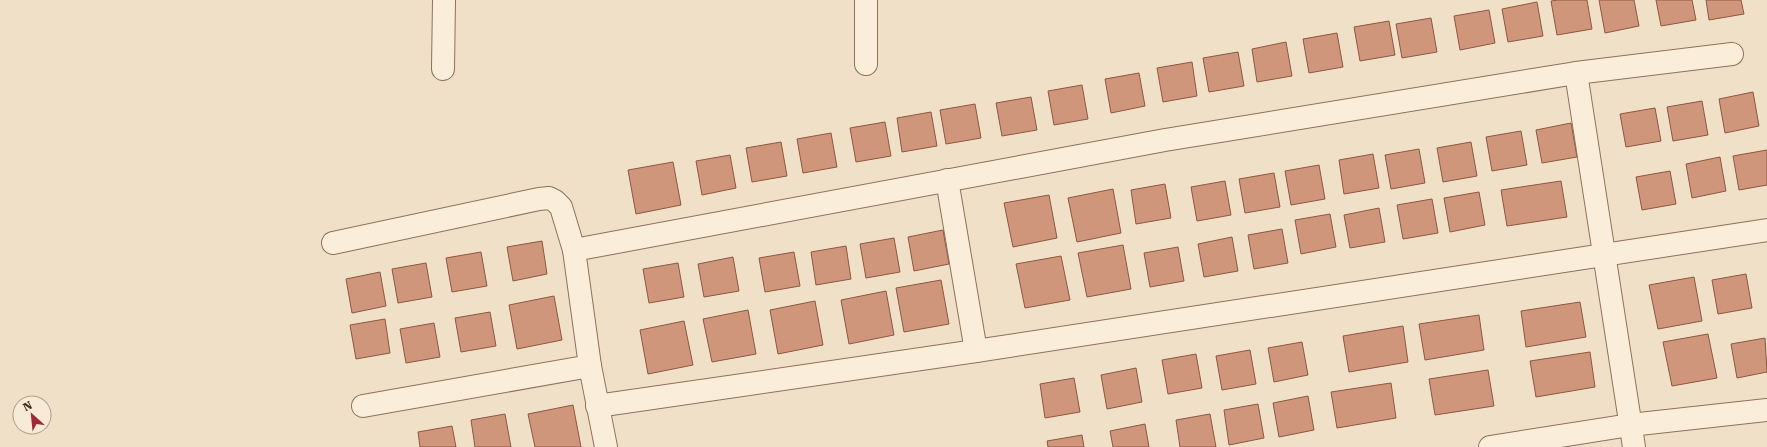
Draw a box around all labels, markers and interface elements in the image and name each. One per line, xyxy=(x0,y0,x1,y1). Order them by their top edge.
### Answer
north arrow xyxy=(12,395,52,435)
text: N xyxy=(21,399,35,414)

